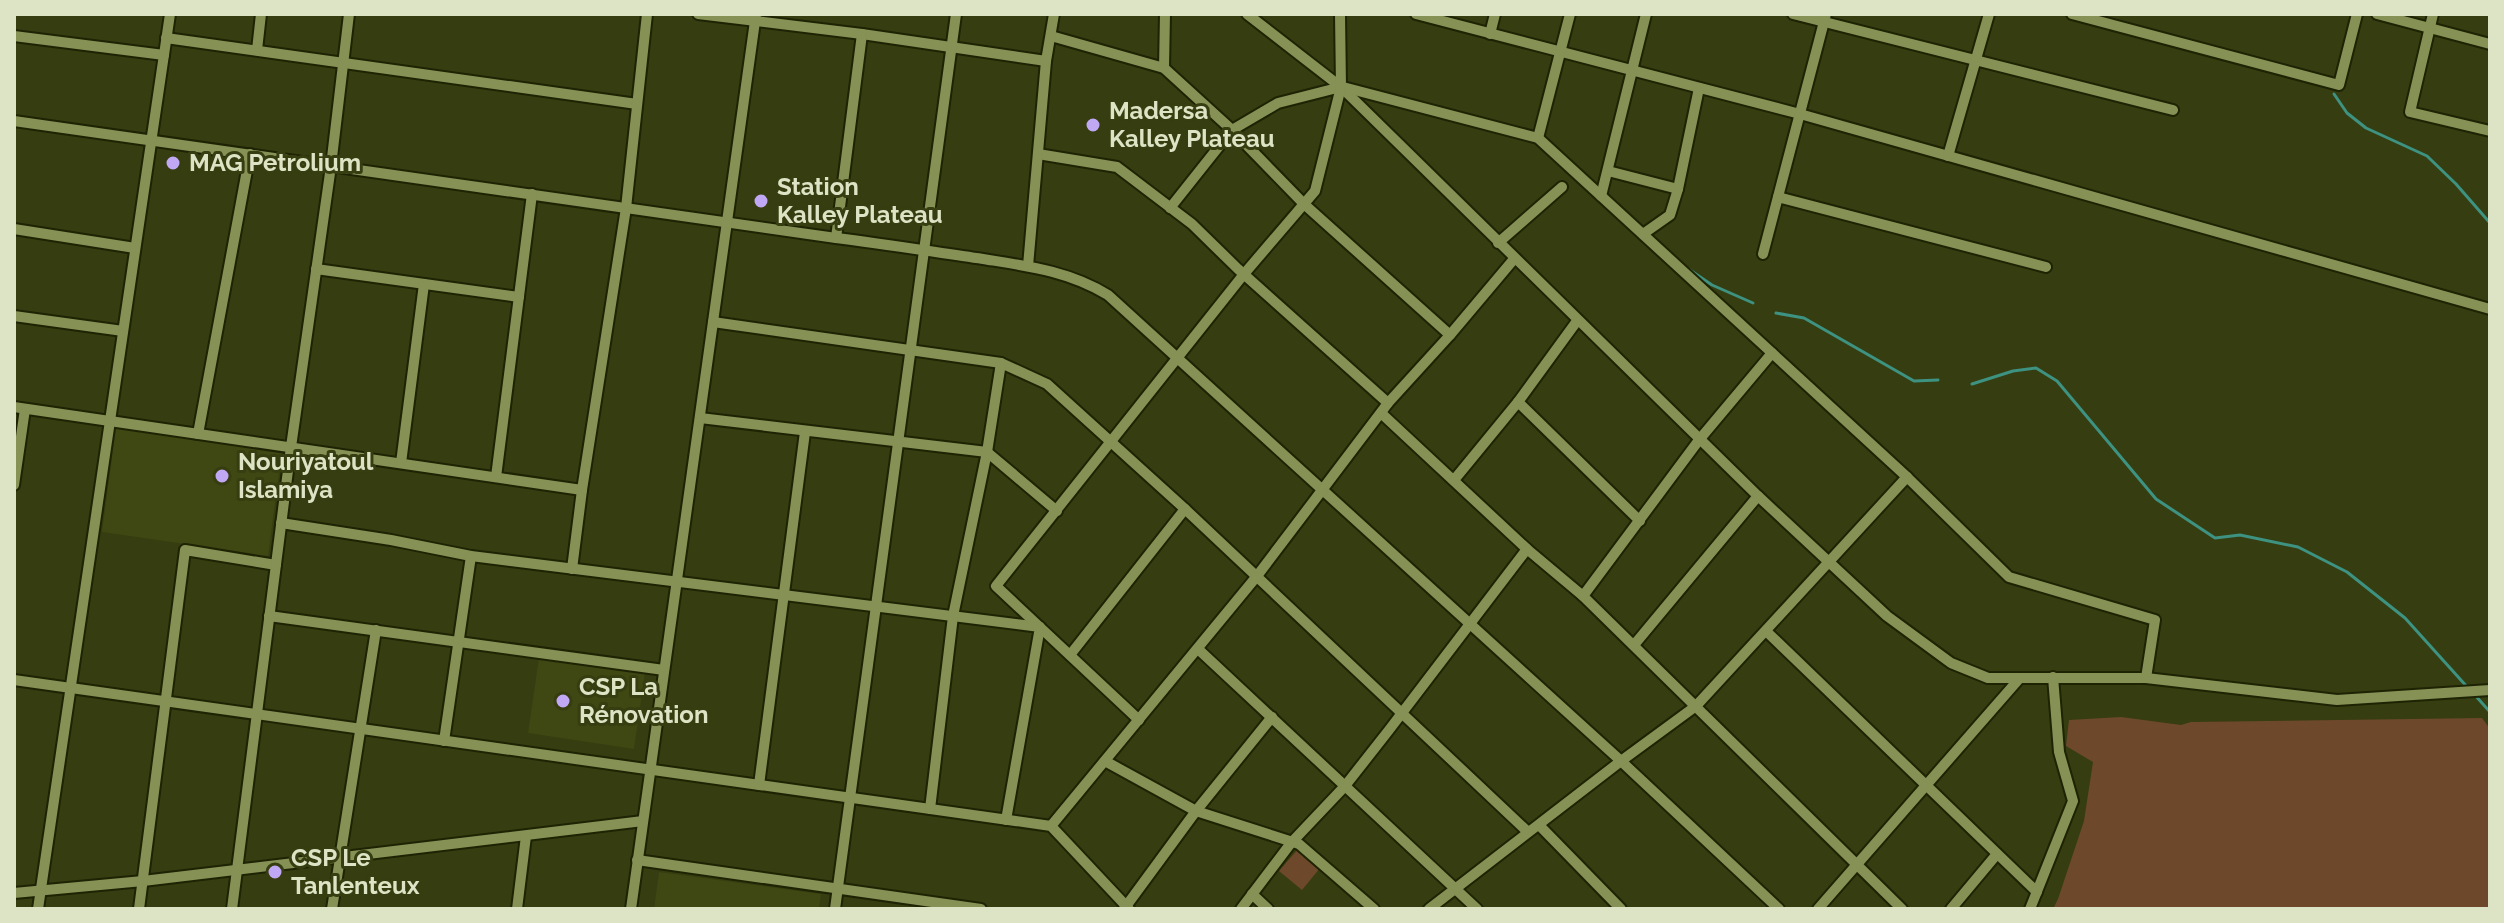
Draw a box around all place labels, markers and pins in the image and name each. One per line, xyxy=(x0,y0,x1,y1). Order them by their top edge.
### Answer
place label: Madersa Kalley Plateau xyxy=(1109,96,1275,153)
marker: Madersa Kalley Plateau xyxy=(1084,116,1102,134)
place label: MAG Petrolium xyxy=(189,148,361,177)
marker: MAG Petrolium xyxy=(164,154,182,172)
place label: Station Kalley Plateau xyxy=(777,172,943,229)
marker: Station Kalley Plateau xyxy=(752,192,770,210)
place label: Nouriyatoul Islamiya xyxy=(238,447,374,504)
marker: Nouriyatoul Islamiya xyxy=(213,467,231,485)
place label: CSP La Rénovation xyxy=(579,672,708,729)
marker: CSP La Rénovation xyxy=(554,692,572,710)
place label: CSP Le Tanlenteux xyxy=(291,843,420,900)
marker: CSP Le Tanlenteux xyxy=(266,863,284,881)

